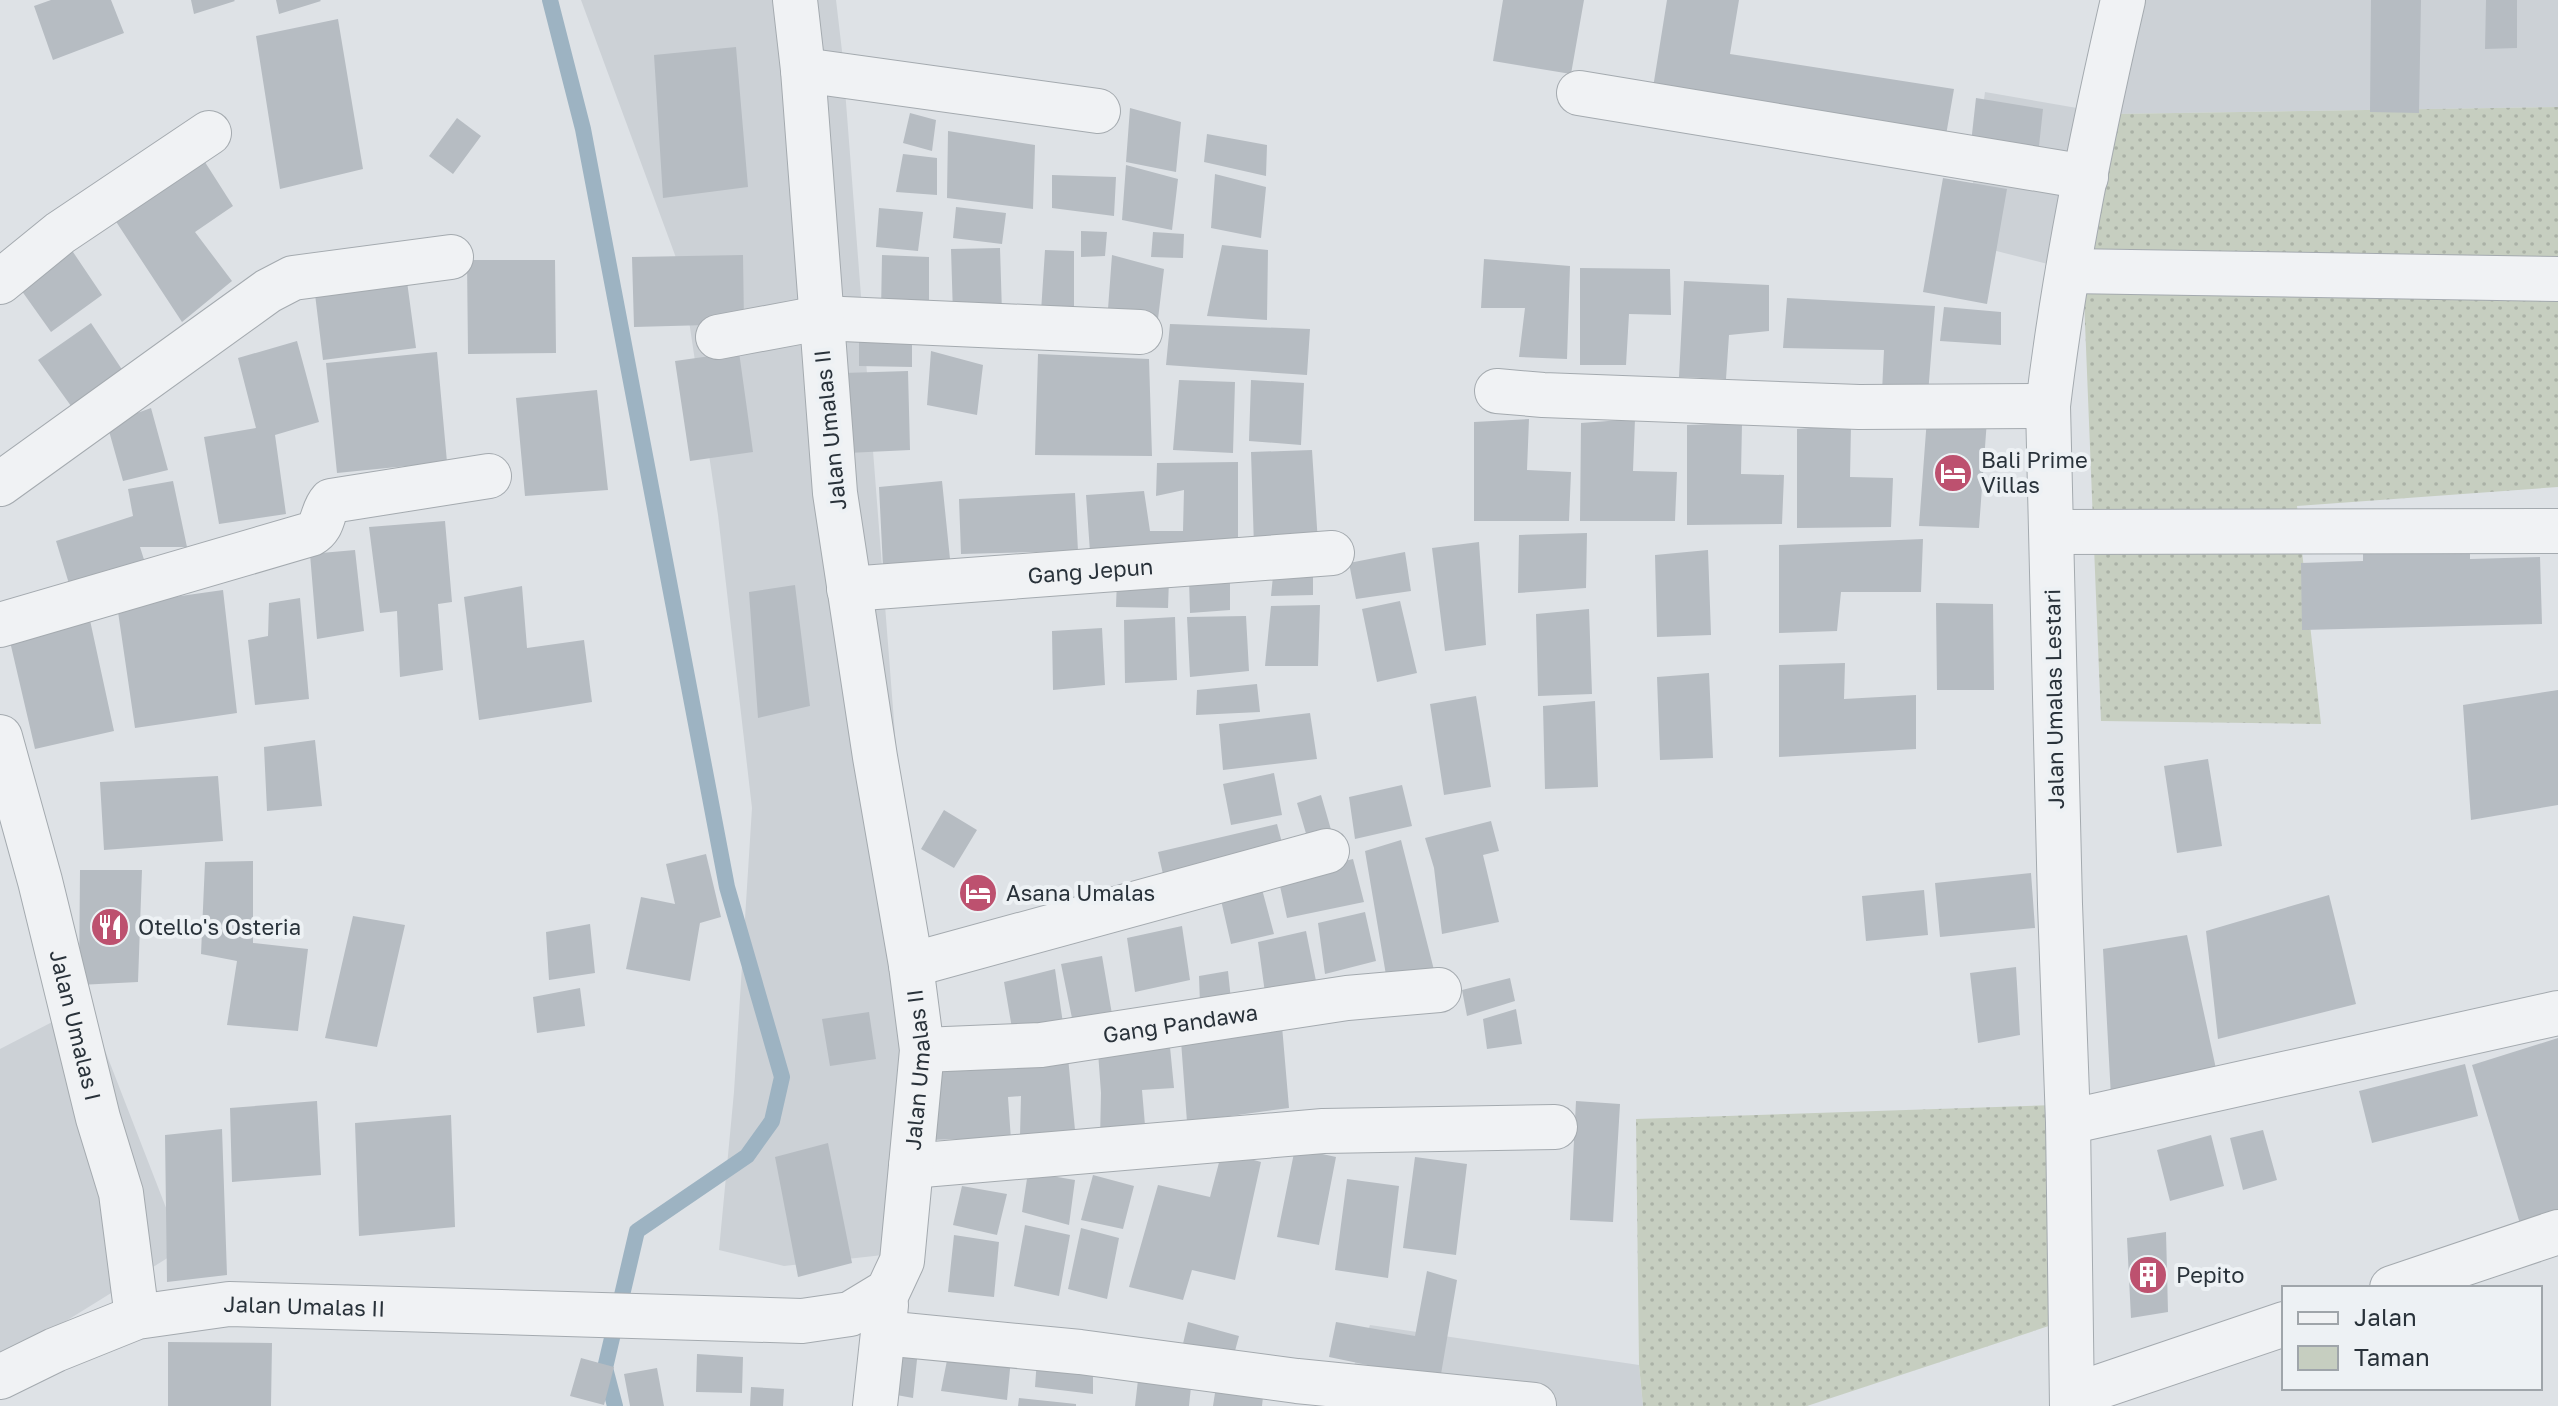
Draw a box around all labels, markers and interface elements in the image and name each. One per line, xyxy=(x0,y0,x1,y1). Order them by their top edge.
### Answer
street label: Jalan Umalas II xyxy=(808,348,851,512)
place label: Bali Prime Villas xyxy=(1981,446,2088,498)
hotel icon: Bali Prime Villas xyxy=(1932,452,1974,494)
street label: Gang Jepun xyxy=(1027,552,1154,589)
street label: Jalan Umalas Lestari xyxy=(2038,589,2069,809)
hotel icon: Asana Umalas xyxy=(957,872,999,914)
place label: Asana Umalas xyxy=(1006,879,1155,906)
restaurant icon: Otello's Osteria xyxy=(89,906,131,948)
place label: Otello's Osteria xyxy=(138,913,301,940)
street label: Jalan Umalas I xyxy=(44,947,107,1104)
street label: Jalan Umalas II xyxy=(899,988,935,1151)
street label: Gang Pandawa xyxy=(1101,998,1259,1048)
building icon: Pepito xyxy=(2127,1254,2169,1296)
place label: Pepito xyxy=(2176,1261,2244,1288)
legend xyxy=(2282,1286,2542,1390)
street label: Jalan Umalas II xyxy=(223,1290,386,1322)
text: Jalan xyxy=(2354,1302,2417,1331)
text: Taman xyxy=(2354,1342,2430,1371)

